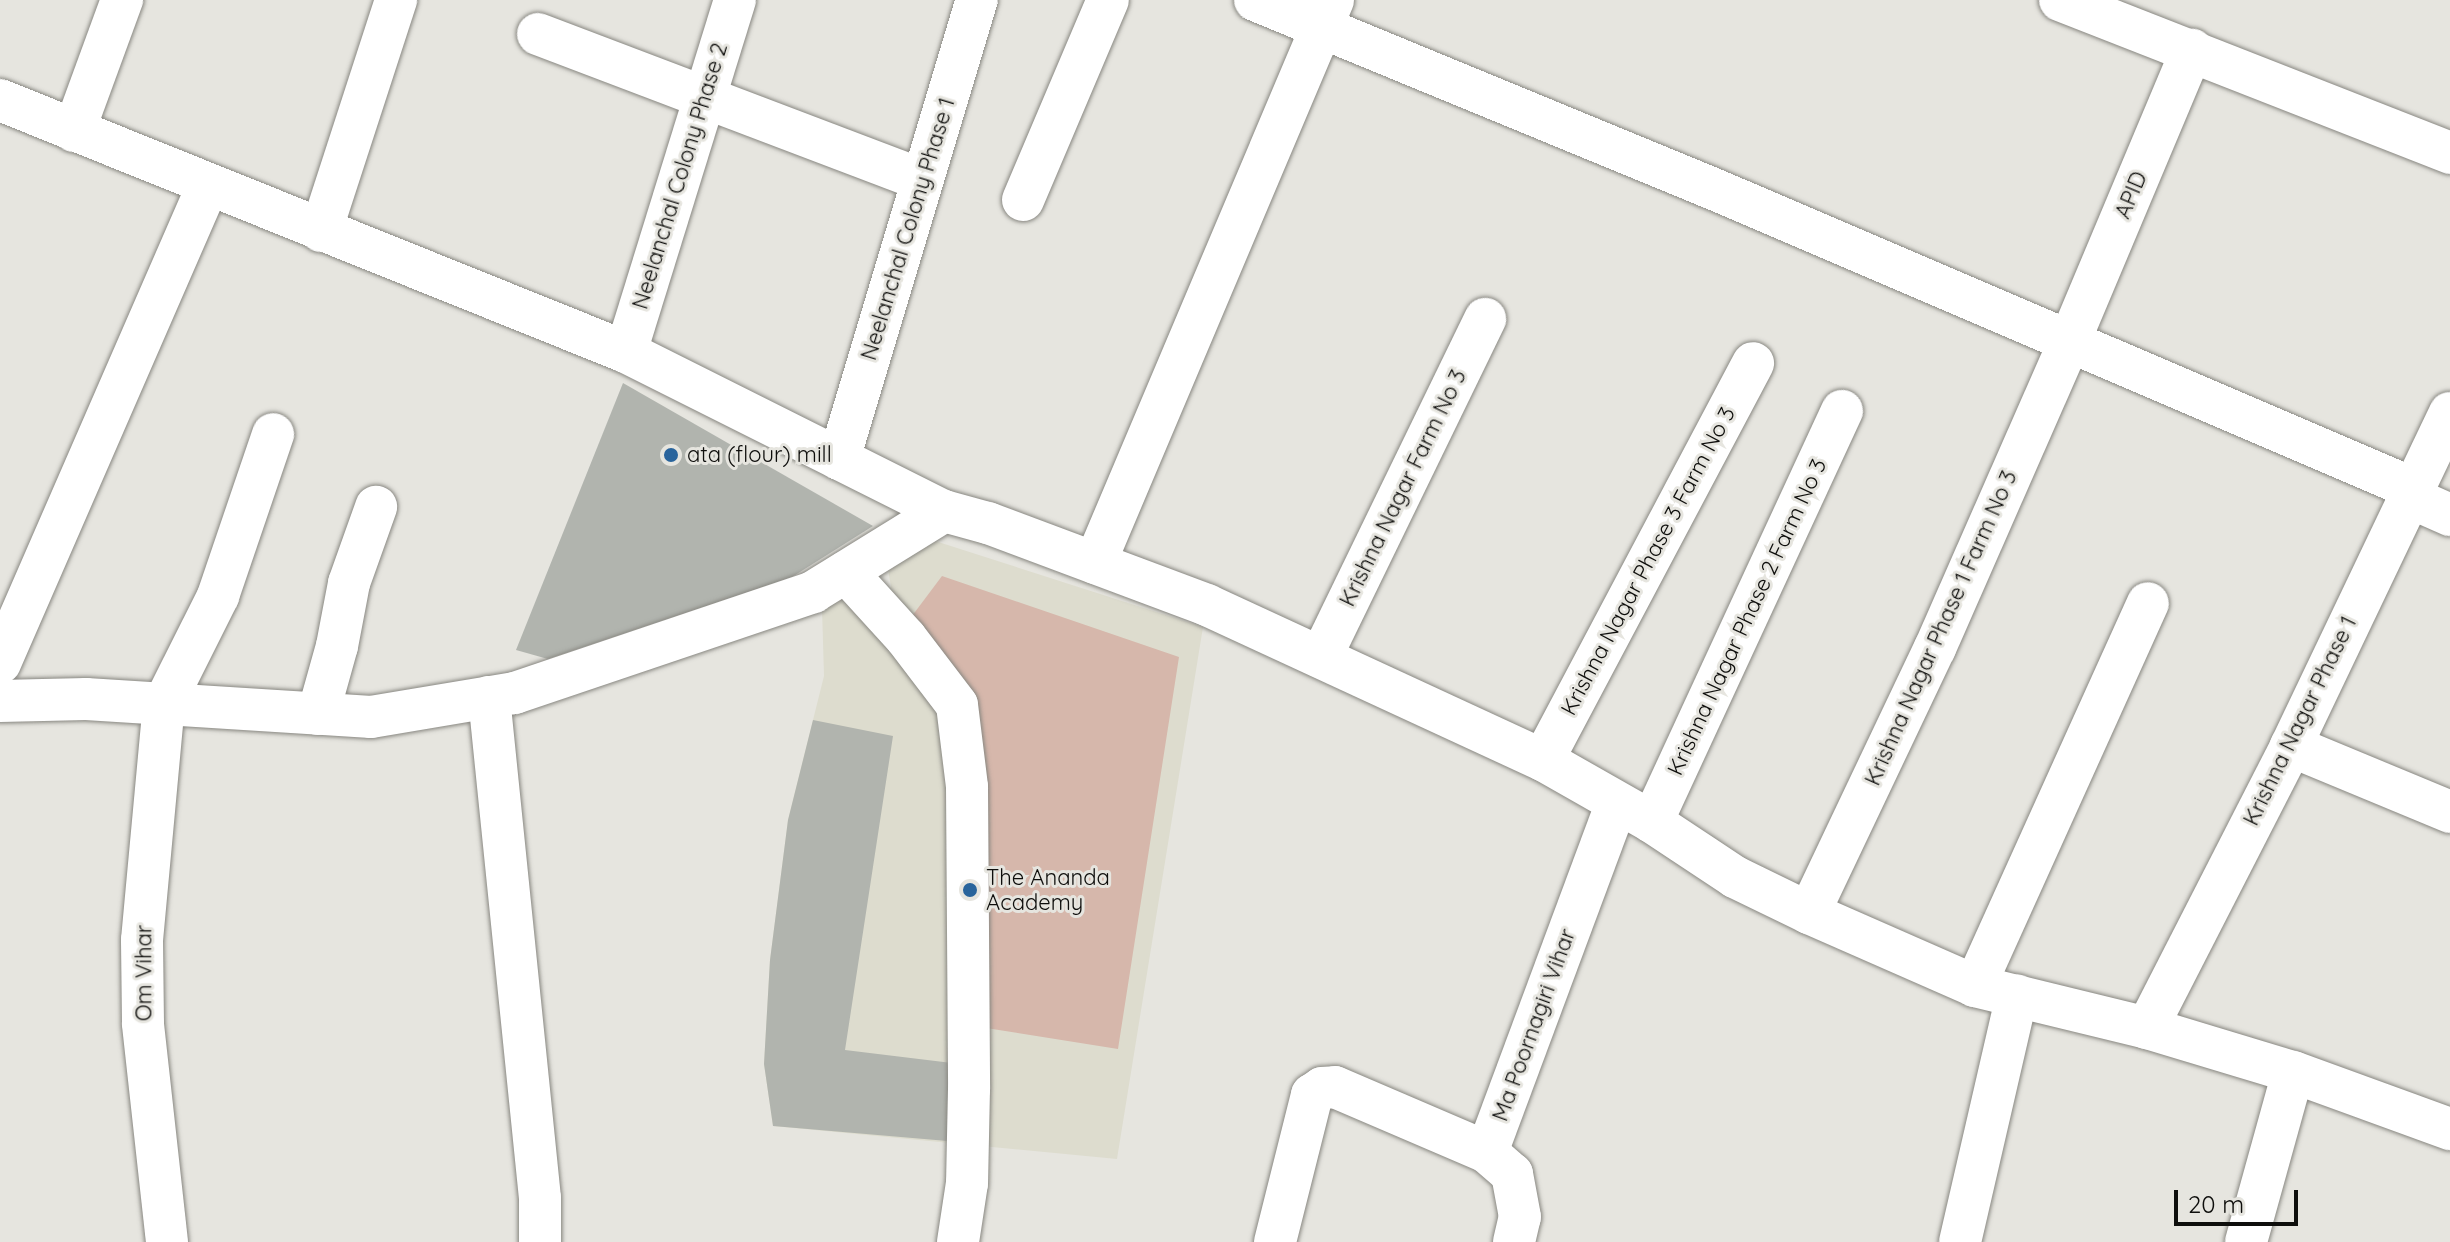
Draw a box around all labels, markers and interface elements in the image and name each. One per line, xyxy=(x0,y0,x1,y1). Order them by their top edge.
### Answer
street label: Neelanchal Colony Phase 2 xyxy=(627,40,733,312)
street label: Neelanchal Colony Phase 1 xyxy=(855,95,961,363)
street label: APID xyxy=(2109,167,2153,223)
street label: Krishna Nagar Farm No 3 xyxy=(1334,365,1472,611)
street label: Krishna Nagar Phase 3 Farm No 3 xyxy=(1555,402,1741,720)
place label: ata (flour) mill xyxy=(687,442,832,468)
marker: ata (flour) mill xyxy=(662,446,680,464)
street label: Krishna Nagar Phase 2 Farm No 3 xyxy=(1662,455,1832,779)
street label: Krishna Nagar Phase 1 Farm No 3 xyxy=(1859,466,2023,790)
street label: Krishna Nagar Phase 1 xyxy=(2238,612,2362,830)
place label: The Ananda Academy xyxy=(986,864,1110,916)
marker: The Ananda Academy xyxy=(961,881,979,899)
street label: Om Vihar xyxy=(131,925,157,1021)
street label: Ma Poornagiri Vihar xyxy=(1487,925,1581,1125)
scale bar xyxy=(2178,1174,2302,1224)
text: 20 m xyxy=(2188,1189,2244,1219)

